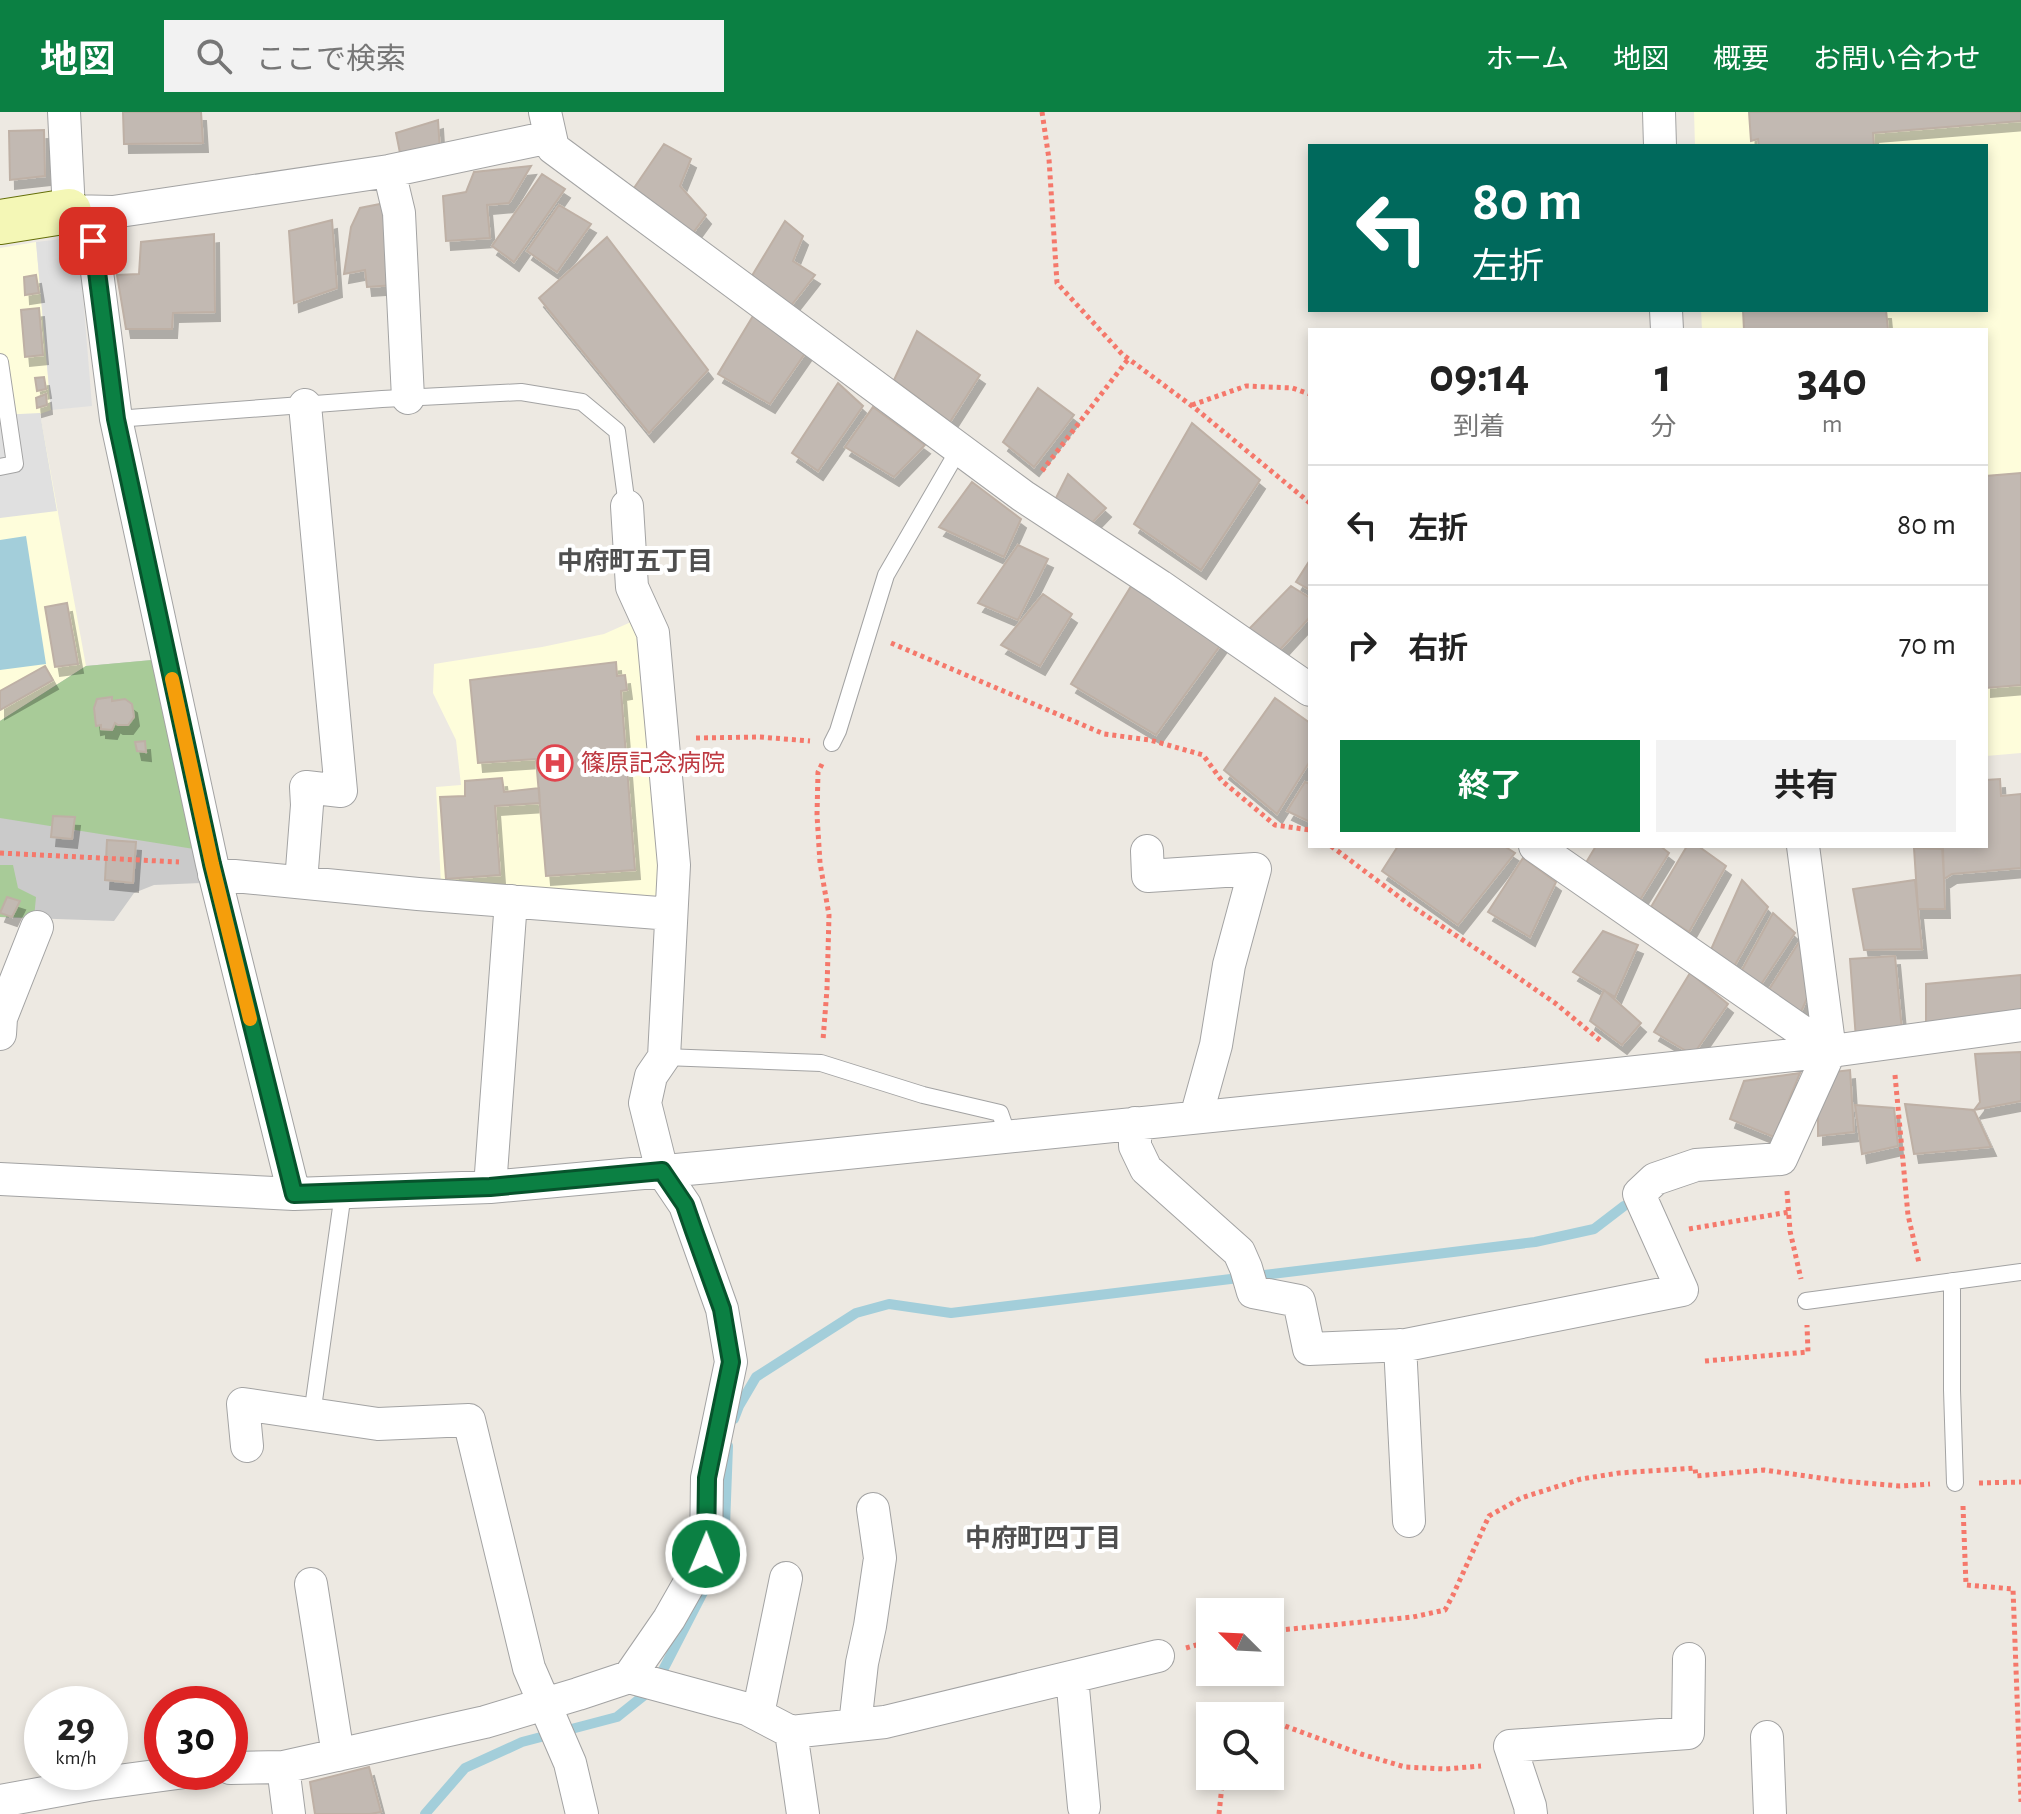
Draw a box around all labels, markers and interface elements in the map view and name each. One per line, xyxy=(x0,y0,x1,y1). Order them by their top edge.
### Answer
search box xyxy=(164,20,724,92)
icon: search xyxy=(192,34,236,78)
text: 地図 xyxy=(40,42,116,80)
text: ここで検索 xyxy=(256,45,406,75)
text: ホーム xyxy=(1486,46,1569,74)
text: 地図 xyxy=(1613,46,1669,74)
text: 概要 xyxy=(1713,46,1769,74)
text: お問い合わせ xyxy=(1813,46,1981,74)
text: 80 m xyxy=(1472,174,1582,230)
icon: left xyxy=(1340,176,1444,280)
pin xyxy=(59,207,127,275)
icon: arrive xyxy=(71,219,115,263)
text: 左折 xyxy=(1472,249,1544,285)
text: 09:14 xyxy=(1429,353,1529,401)
text: 1 xyxy=(1655,353,1672,401)
text: 340 xyxy=(1797,357,1867,405)
text: m xyxy=(1822,411,1843,437)
text: 到着 xyxy=(1453,414,1505,440)
text: 分 xyxy=(1650,414,1676,440)
icon: left xyxy=(1340,503,1384,547)
text: 80 m xyxy=(1897,510,1956,540)
text: 左折 xyxy=(1408,514,1468,544)
district label: 中府町五丁目 xyxy=(557,547,713,575)
icon: right xyxy=(1340,623,1384,667)
text: 70 m xyxy=(1899,630,1956,660)
text: 右折 xyxy=(1408,634,1468,664)
button: 終了 xyxy=(1340,740,1640,832)
button: 共有 xyxy=(1656,740,1956,832)
hospital icon: 篠原記念病院 xyxy=(536,744,574,782)
place label: 篠原記念病院 xyxy=(581,750,725,776)
position arrow xyxy=(664,1512,748,1596)
district label: 中府町四丁目 xyxy=(965,1524,1121,1552)
north arrow xyxy=(1196,1598,1284,1686)
map controls xyxy=(1196,1598,1284,1790)
speed limit sign: 30 xyxy=(144,1686,248,1790)
button: search xyxy=(1196,1702,1284,1790)
text: 29 xyxy=(57,1708,95,1748)
text: km/h xyxy=(55,1748,97,1768)

